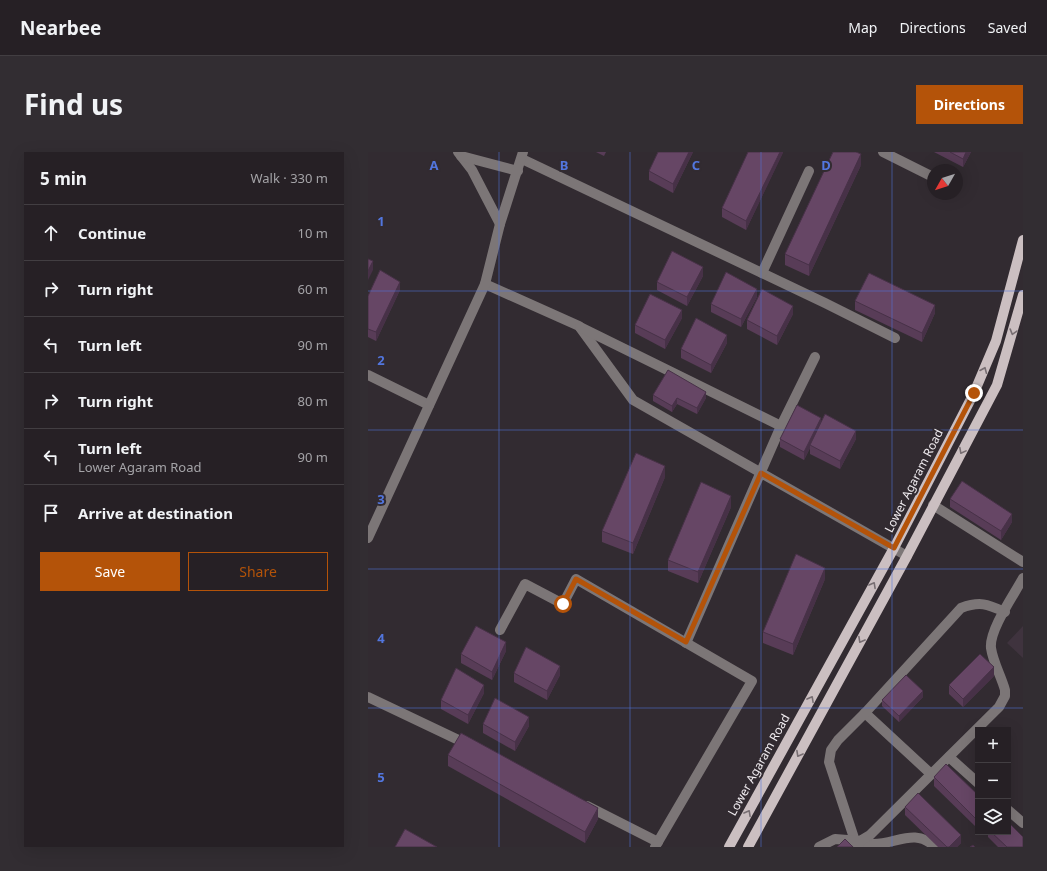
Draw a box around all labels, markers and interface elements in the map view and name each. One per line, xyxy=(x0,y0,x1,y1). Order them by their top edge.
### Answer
text: Nearbee xyxy=(20,15,101,41)
text: Map xyxy=(848,18,877,37)
text: Directions xyxy=(899,18,966,37)
text: Saved xyxy=(988,18,1027,37)
text: Find us xyxy=(24,85,123,123)
button: Directions xyxy=(916,85,1023,124)
text: A xyxy=(430,156,439,174)
text: B xyxy=(560,156,568,174)
text: C xyxy=(692,156,700,174)
text: D xyxy=(821,156,831,174)
north arrow xyxy=(927,164,963,200)
text: 5 min xyxy=(40,167,87,190)
text: Walk · 330 m xyxy=(250,169,328,187)
text: 1 xyxy=(377,212,385,230)
icon: ahead xyxy=(40,222,62,244)
text: Continue xyxy=(78,223,146,243)
text: 10 m xyxy=(298,224,328,242)
icon: right xyxy=(40,278,62,300)
text: Turn right xyxy=(78,279,153,299)
text: 60 m xyxy=(298,280,328,298)
one-way arrow xyxy=(1009,329,1017,336)
icon: left xyxy=(40,334,62,356)
text: Turn left xyxy=(78,335,142,355)
text: 90 m xyxy=(298,336,328,354)
text: 2 xyxy=(377,351,385,369)
one-way arrow xyxy=(979,366,987,373)
route end xyxy=(965,384,983,402)
icon: right xyxy=(40,390,62,412)
text: Turn right xyxy=(78,391,153,411)
text: 80 m xyxy=(298,392,328,410)
street label: Lower Agaram Road xyxy=(880,426,947,535)
text: Turn left xyxy=(78,438,142,458)
icon: left xyxy=(40,446,62,468)
one-way arrow xyxy=(959,447,967,455)
text: 90 m xyxy=(298,448,328,466)
text: Lower Agaram Road xyxy=(78,458,202,476)
text: 3 xyxy=(377,490,385,508)
icon: arrive xyxy=(40,502,62,524)
text: Arrive at destination xyxy=(78,503,233,523)
button: Save xyxy=(40,552,180,591)
button: Share xyxy=(188,552,328,591)
one-way arrow xyxy=(869,582,876,589)
route start xyxy=(554,595,572,613)
text: 4 xyxy=(377,629,385,647)
one-way arrow xyxy=(858,636,866,643)
one-way arrow xyxy=(806,696,813,703)
street label: Lower Agaram Road xyxy=(723,711,794,819)
map controls xyxy=(975,727,1011,835)
button: + xyxy=(975,727,1011,763)
one-way arrow xyxy=(796,750,803,757)
button: − xyxy=(975,763,1011,799)
text: 5 xyxy=(377,768,385,786)
button: layers xyxy=(975,799,1011,835)
one-way arrow xyxy=(743,810,751,817)

